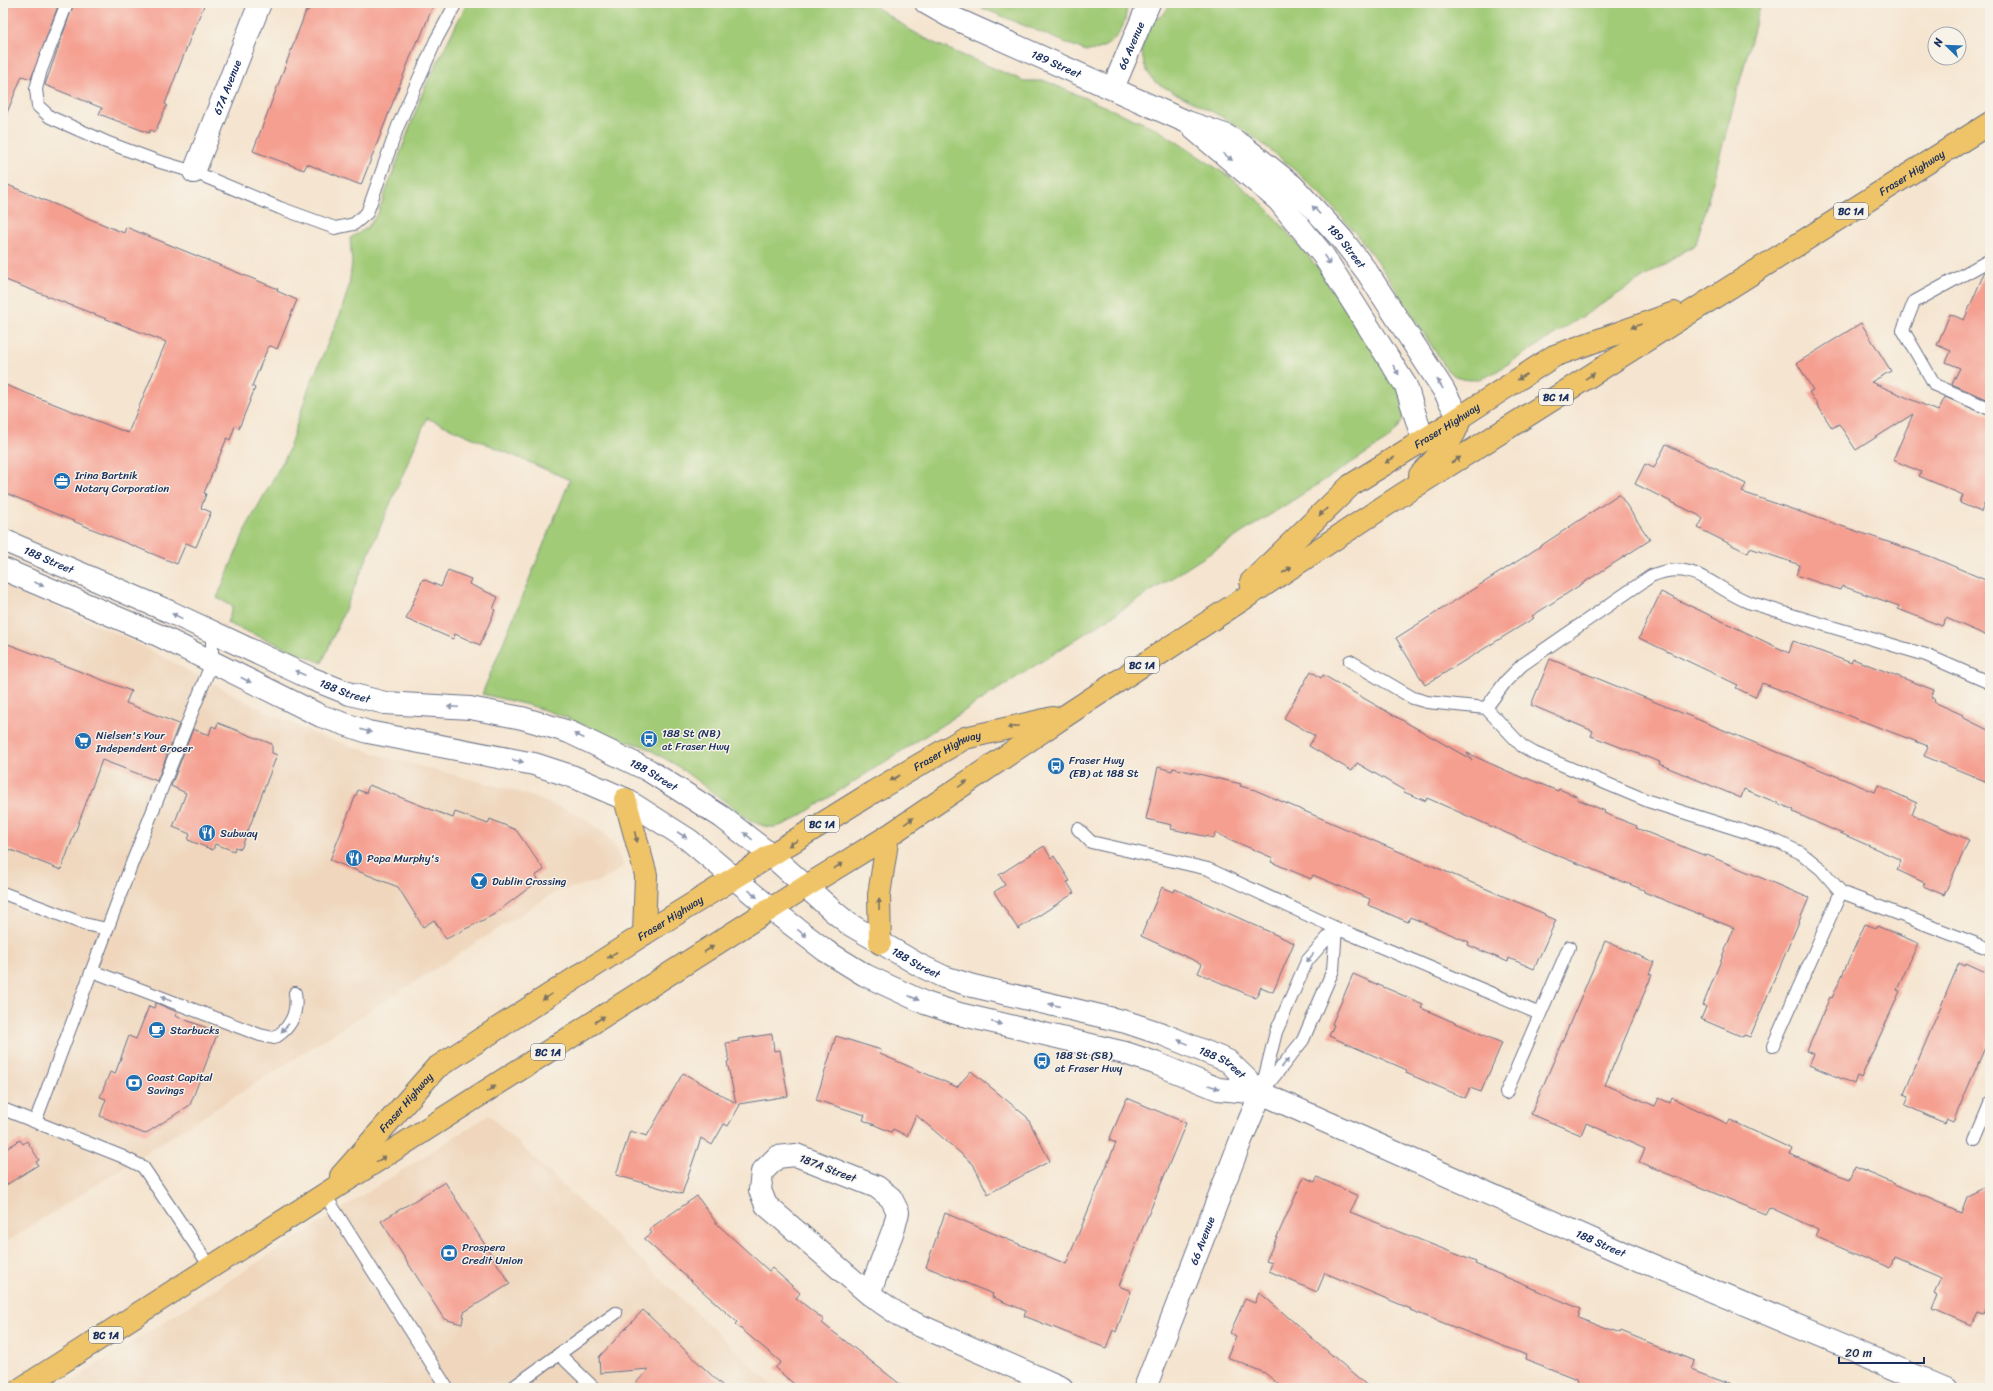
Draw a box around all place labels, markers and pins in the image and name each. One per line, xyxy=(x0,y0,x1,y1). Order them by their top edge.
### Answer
place label: Irina Bartnik Notary Corporation xyxy=(74,466,169,498)
office icon: Irina Bartnik Notary Corporation xyxy=(52,471,72,491)
place label: 188 St (NB) at Fraser Hwy xyxy=(662,724,730,756)
place label: Nielsen's Your Independent Grocer xyxy=(95,726,194,758)
bus stop icon: 188 St (NB) at Fraser Hwy xyxy=(639,729,659,749)
supermarket icon: Nielsen's Your Independent Grocer xyxy=(73,731,93,751)
place label: Fraser Hwy (EB) at 188 St xyxy=(1069,751,1139,783)
bus stop icon: Fraser Hwy (EB) at 188 St xyxy=(1046,756,1066,776)
restaurant icon: Subway xyxy=(197,823,217,843)
place label: Subway xyxy=(220,824,258,843)
restaurant icon: Papa Murphy's xyxy=(344,848,364,868)
place label: Papa Murphy's xyxy=(367,849,440,868)
bar icon: Dublin Crossing xyxy=(469,871,489,891)
place label: Dublin Crossing xyxy=(492,872,567,891)
cafe icon: Starbucks xyxy=(147,1020,167,1040)
place label: Starbucks xyxy=(170,1021,220,1040)
place label: 188 St (SB) at Fraser Hwy xyxy=(1055,1046,1123,1078)
bus stop icon: 188 St (SB) at Fraser Hwy xyxy=(1032,1051,1052,1071)
place label: Coast Capital Savings xyxy=(147,1068,213,1100)
bank icon: Coast Capital Savings xyxy=(124,1073,144,1093)
place label: Prospera Credit Union xyxy=(462,1238,523,1270)
bank icon: Prospera Credit Union xyxy=(439,1243,459,1263)

